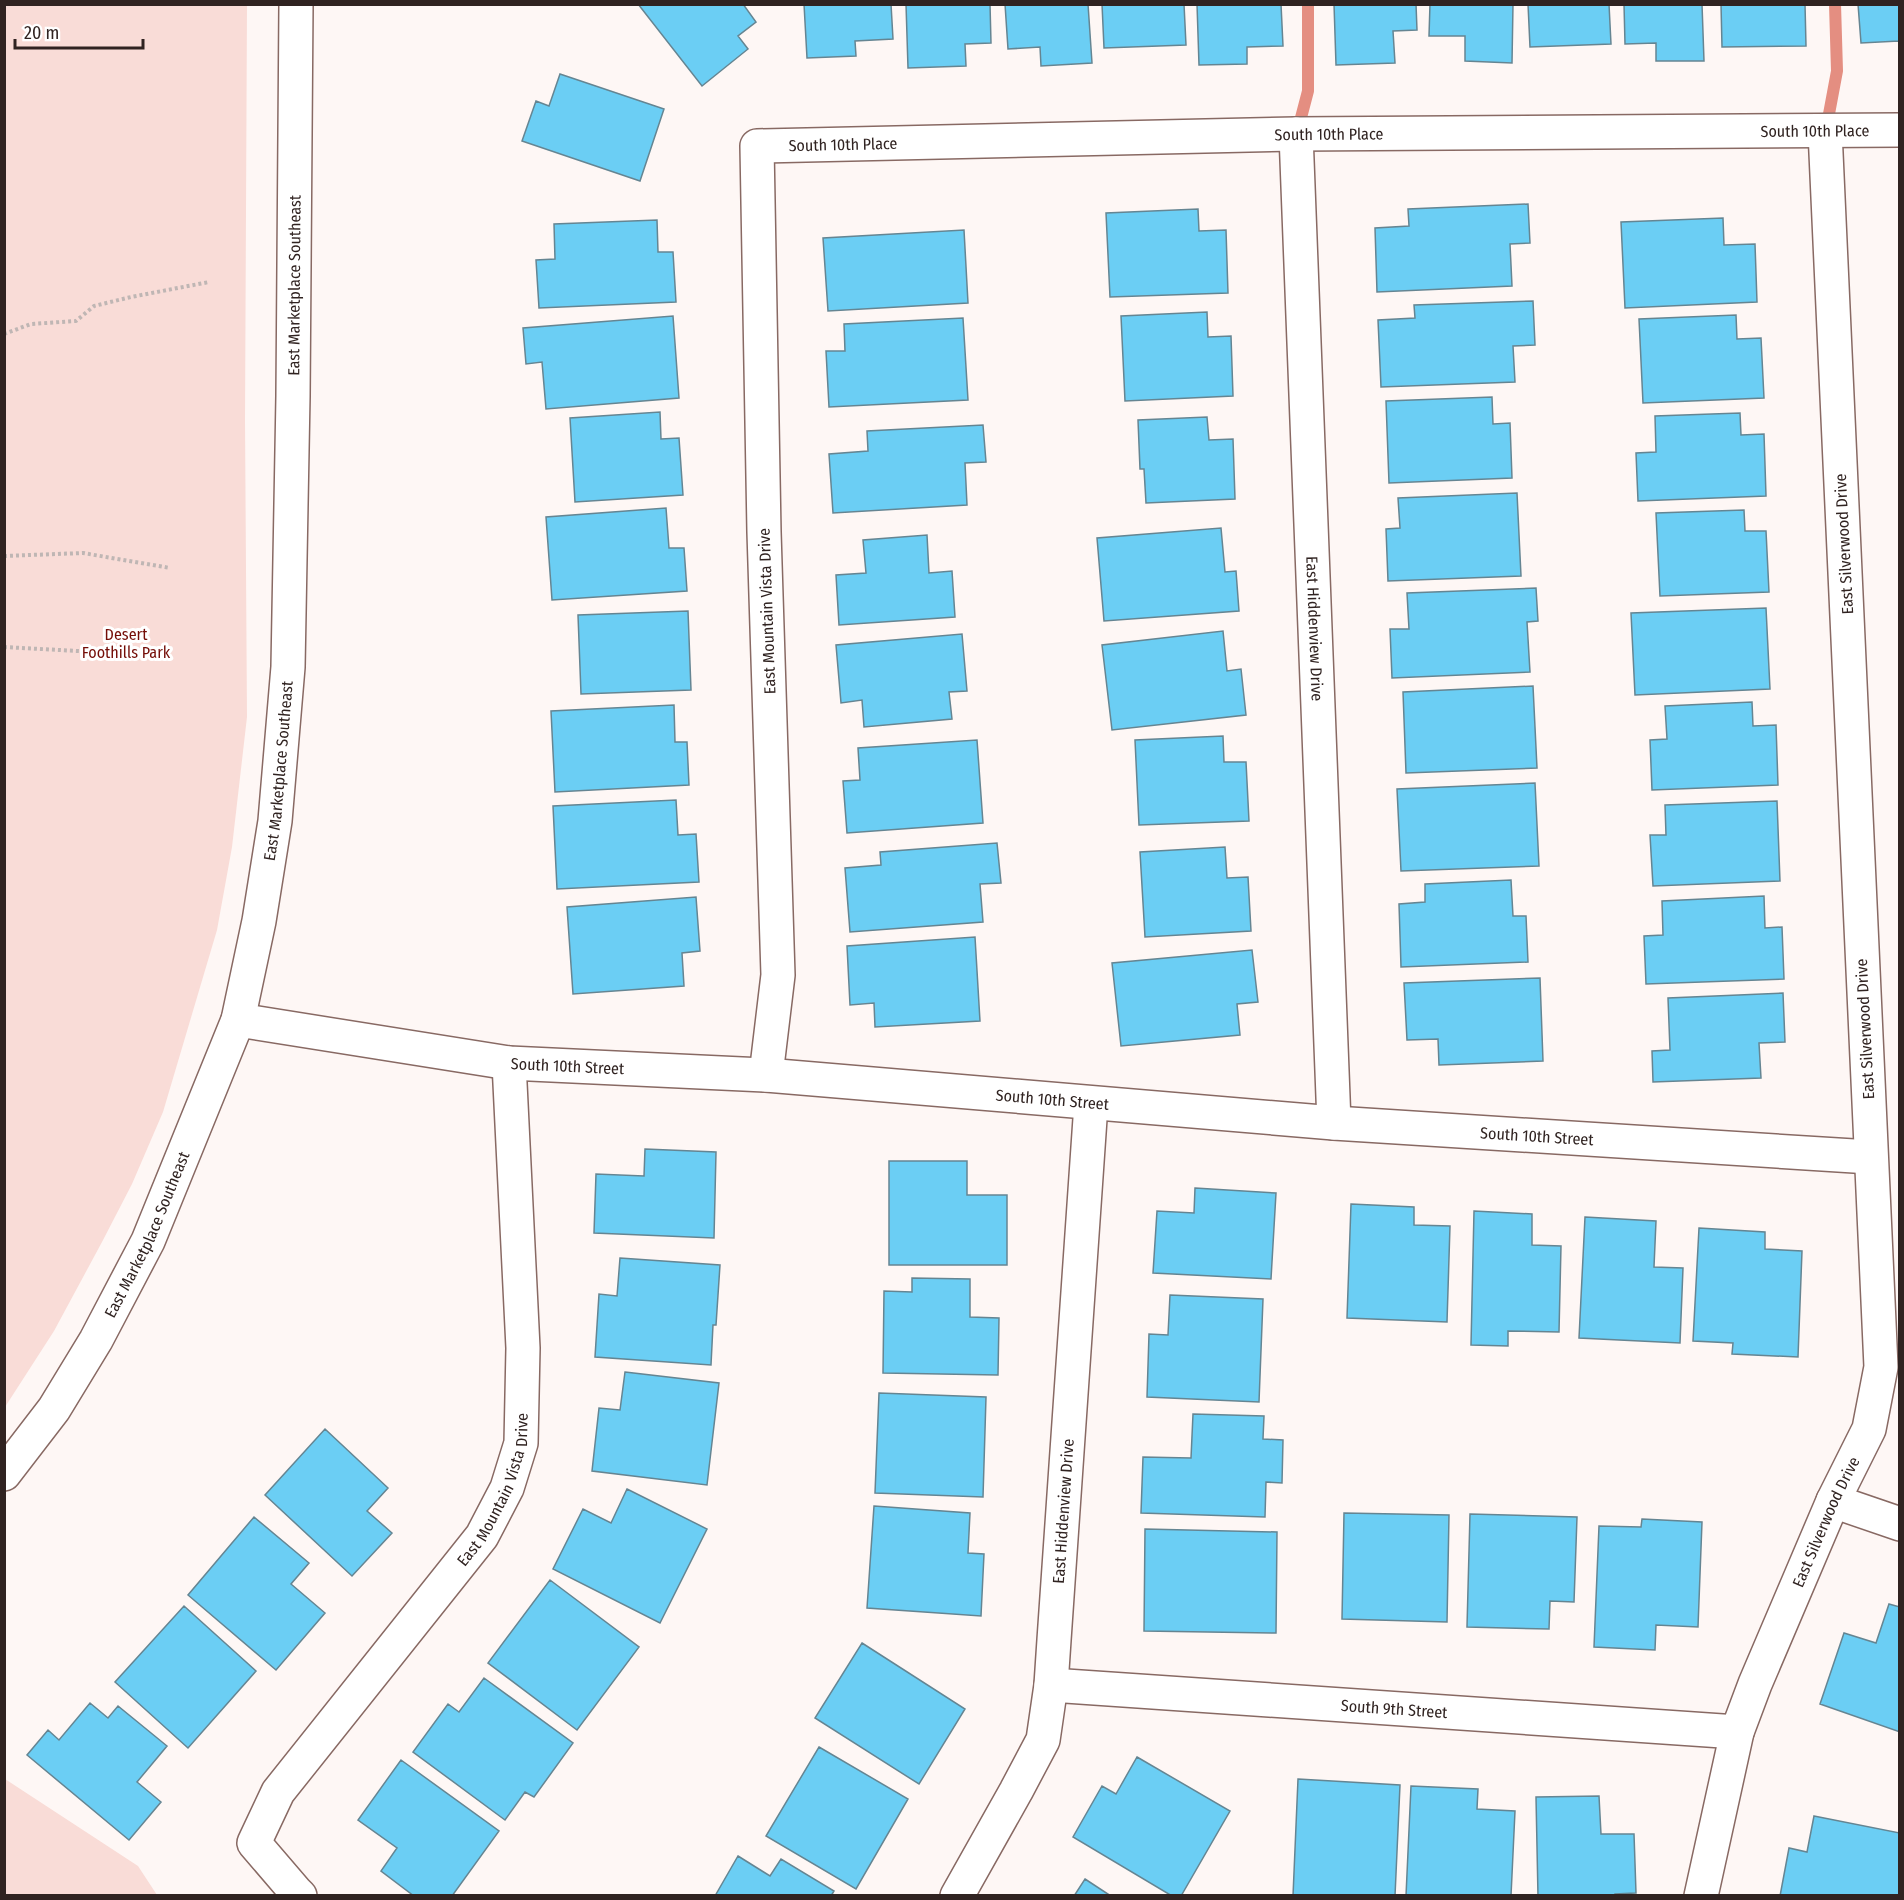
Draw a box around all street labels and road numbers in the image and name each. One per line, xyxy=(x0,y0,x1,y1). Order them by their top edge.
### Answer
street label: South 10th Place xyxy=(1760,121,1869,140)
street label: South 10th Place xyxy=(1274,124,1383,144)
street label: South 10th Place xyxy=(788,133,898,155)
street label: East Marketplace Southeast xyxy=(284,194,304,376)
street label: East Silverwood Drive xyxy=(1831,473,1857,615)
street label: East Mountain Vista Drive xyxy=(755,528,779,694)
street label: East Hiddenview Drive xyxy=(1303,556,1327,702)
street label: East Marketplace Southeast xyxy=(259,679,296,862)
street label: East Silverwood Drive xyxy=(1852,958,1878,1100)
street label: South 10th Street xyxy=(510,1054,625,1078)
street label: South 10th Street xyxy=(995,1085,1110,1114)
street label: South 10th Street xyxy=(1480,1123,1595,1149)
street label: East Marketplace Southeast xyxy=(100,1148,193,1321)
street label: East Mountain Vista Drive xyxy=(453,1413,531,1569)
street label: East Hiddenview Drive xyxy=(1048,1438,1077,1584)
street label: East Silverwood Drive xyxy=(1788,1453,1863,1590)
street label: South 9th Street xyxy=(1340,1695,1449,1722)

